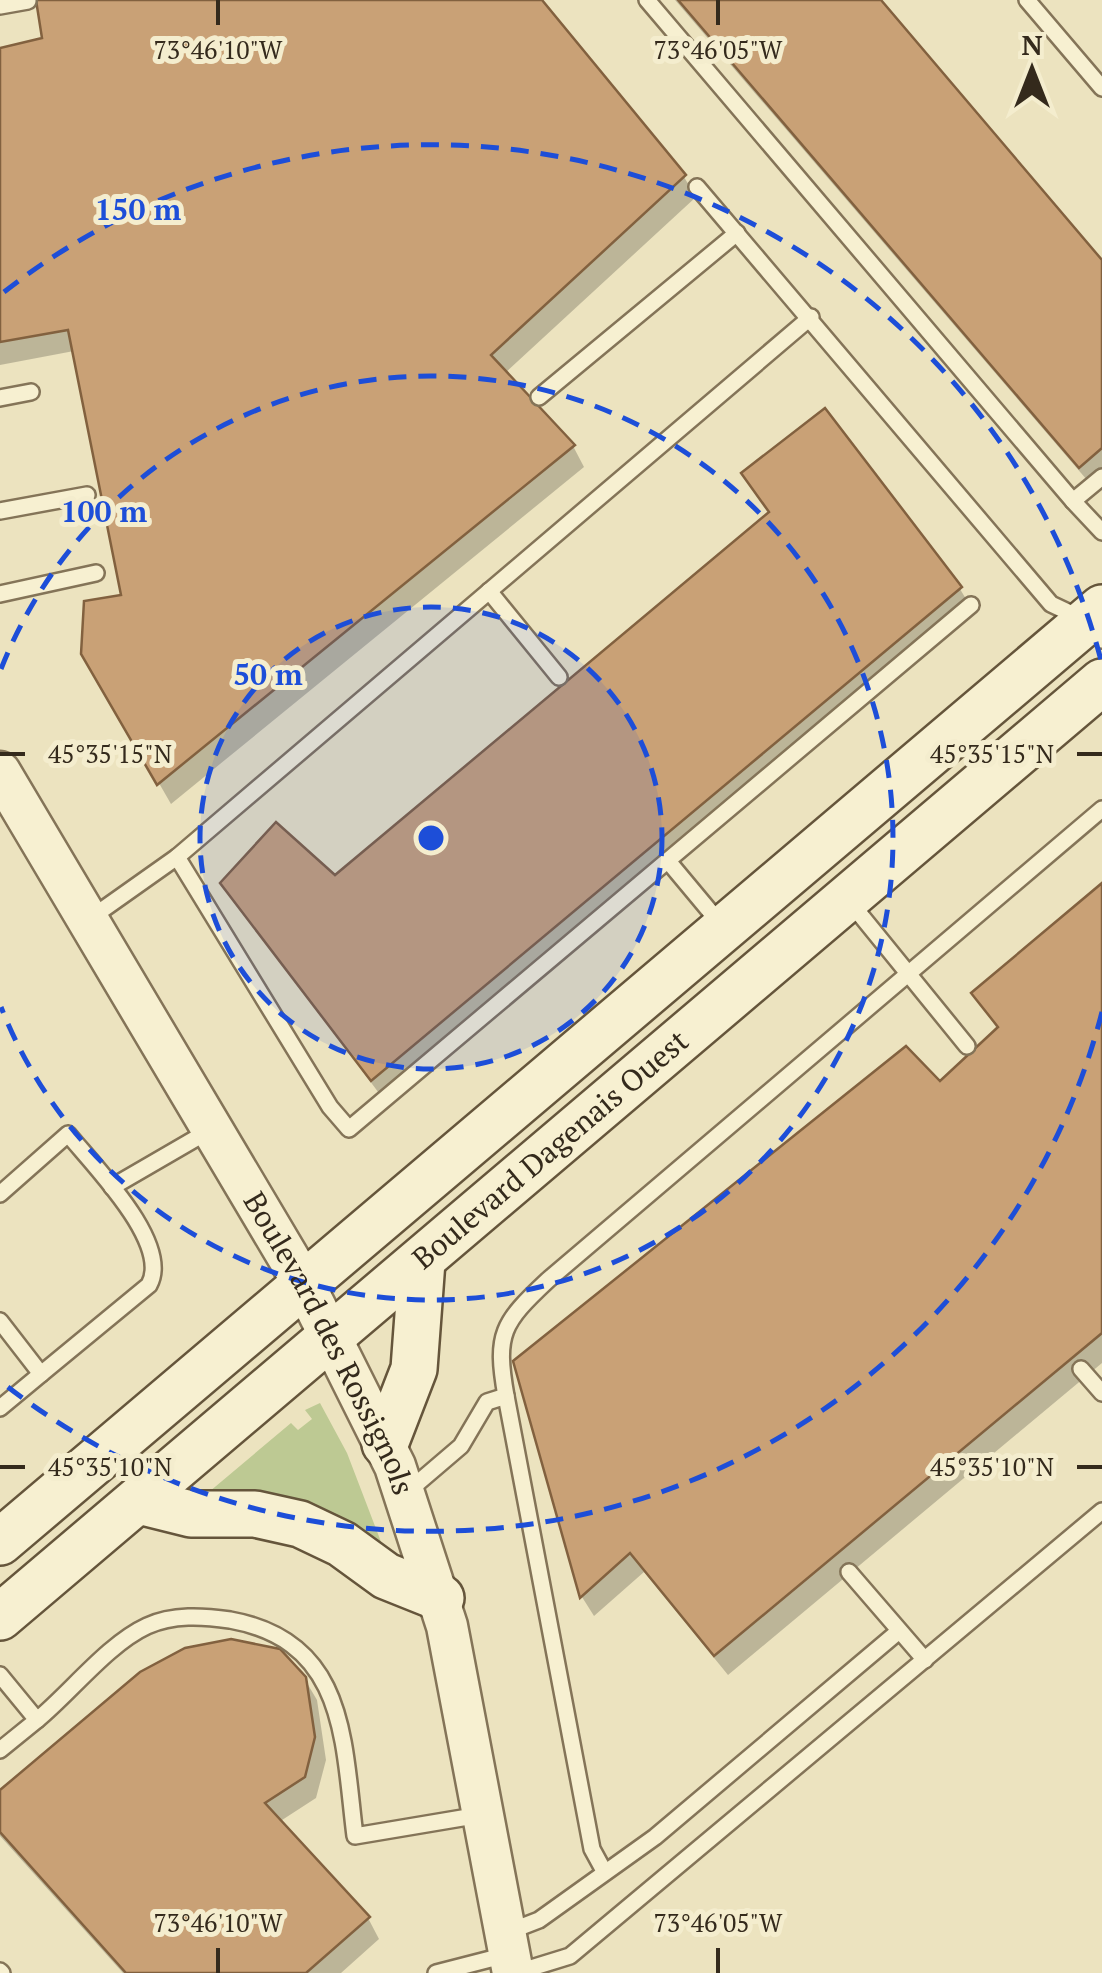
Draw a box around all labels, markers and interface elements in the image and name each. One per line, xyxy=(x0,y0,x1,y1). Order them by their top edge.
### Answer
north arrow xyxy=(982,20,1082,120)
text: N xyxy=(1021,26,1043,63)
text: 73°46'10"W xyxy=(154,33,283,66)
text: 73°46'05"W xyxy=(654,33,783,66)
text: 150 m xyxy=(95,189,182,229)
text: 100 m xyxy=(61,491,148,531)
text: 50 m xyxy=(233,654,303,694)
text: 45°35'15"N xyxy=(48,737,172,770)
text: 45°35'15"N xyxy=(930,737,1054,770)
centre of rings xyxy=(413,820,449,856)
street label: Boulevard Dagenais Ouest xyxy=(404,1021,696,1278)
street label: Boulevard des Rossignols xyxy=(235,1184,424,1500)
text: 45°35'10"N xyxy=(48,1450,172,1483)
text: 45°35'10"N xyxy=(930,1450,1054,1483)
text: 73°46'10"W xyxy=(154,1906,283,1939)
text: 73°46'05"W xyxy=(654,1906,783,1939)

